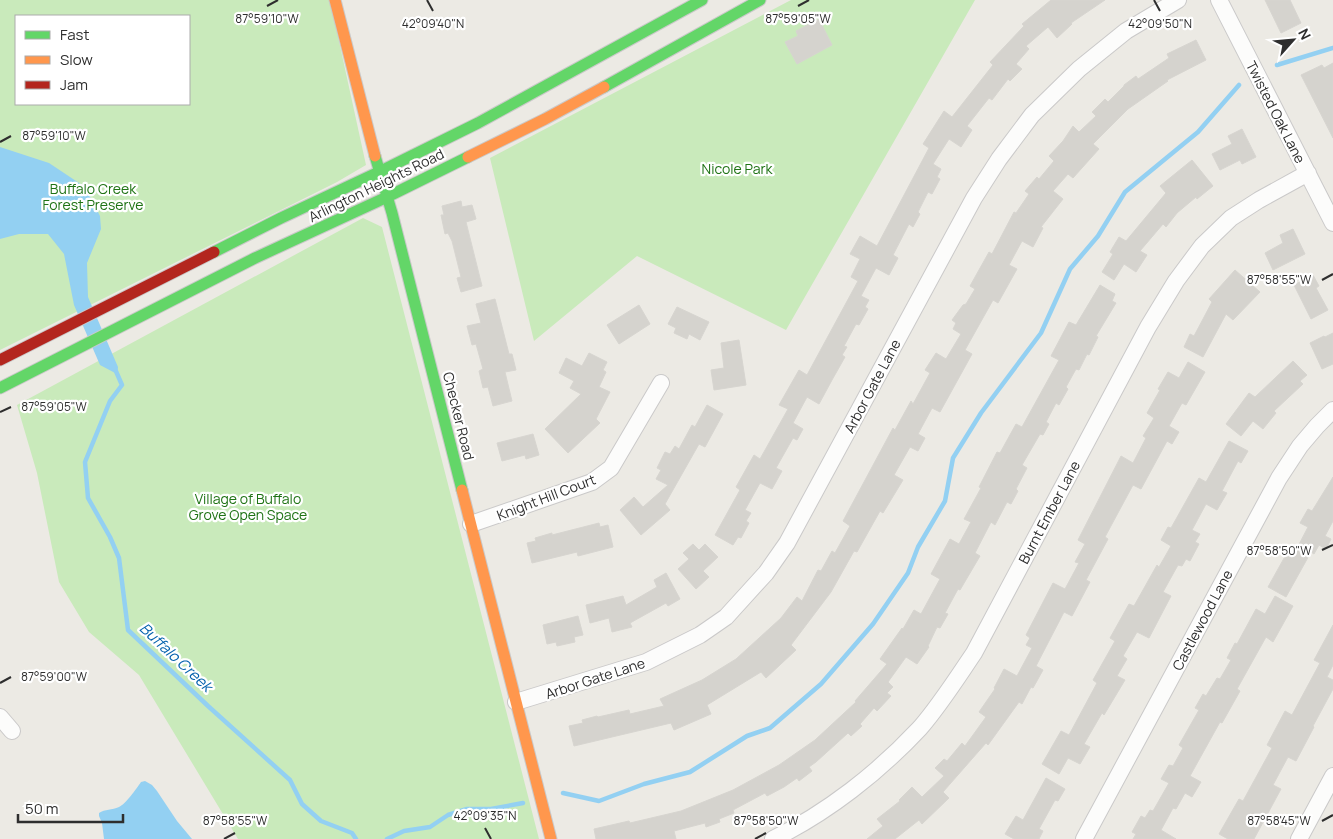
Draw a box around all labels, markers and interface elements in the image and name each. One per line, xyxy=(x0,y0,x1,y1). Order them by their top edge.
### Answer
text: 87°59'10"W xyxy=(235,10,299,27)
text: 87°59'05"W xyxy=(765,10,832,27)
legend xyxy=(15,15,190,105)
text: 42°09'40"N xyxy=(402,15,464,32)
text: 42°09'50"N xyxy=(1128,15,1192,32)
north arrow xyxy=(1268,15,1318,65)
text: Fast xyxy=(60,24,89,45)
text: N xyxy=(1294,25,1316,43)
text: Slow xyxy=(60,49,93,70)
street label: Twisted Oak Lane xyxy=(1242,58,1310,166)
text: Jam xyxy=(60,74,88,95)
text: 87°59'10"W xyxy=(22,127,86,144)
street label: Arlington Heights Road xyxy=(305,144,447,226)
park label: Nicole Park xyxy=(702,159,773,178)
park label: Buffalo Creek Forest Preserve xyxy=(42,179,144,214)
text: 87°58'55"W xyxy=(1247,271,1312,288)
street label: Arbor Gate Lane xyxy=(839,336,905,436)
street label: Checker Road xyxy=(439,370,479,462)
text: 87°59'05"W xyxy=(21,398,88,415)
street label: Burnt Ember Lane xyxy=(1014,457,1084,567)
street label: Knight Hill Court xyxy=(494,469,598,525)
park label: Village of Buffalo Grove Open Space xyxy=(189,489,307,524)
text: 87°58'50"W xyxy=(1246,542,1312,559)
street label: Castlewood Lane xyxy=(1167,566,1237,674)
water label: Buffalo Creek xyxy=(135,618,219,698)
street label: Arbor Gate Lane xyxy=(543,653,647,703)
text: 87°59'00"W xyxy=(21,668,88,685)
scale bar xyxy=(18,792,122,824)
text: 50 m xyxy=(25,798,59,819)
text: 42°09'35"N xyxy=(453,807,517,824)
text: 87°58'55"W xyxy=(203,812,268,829)
text: 87°58'50"W xyxy=(733,812,799,829)
text: 87°58'45"W xyxy=(1247,812,1311,829)

